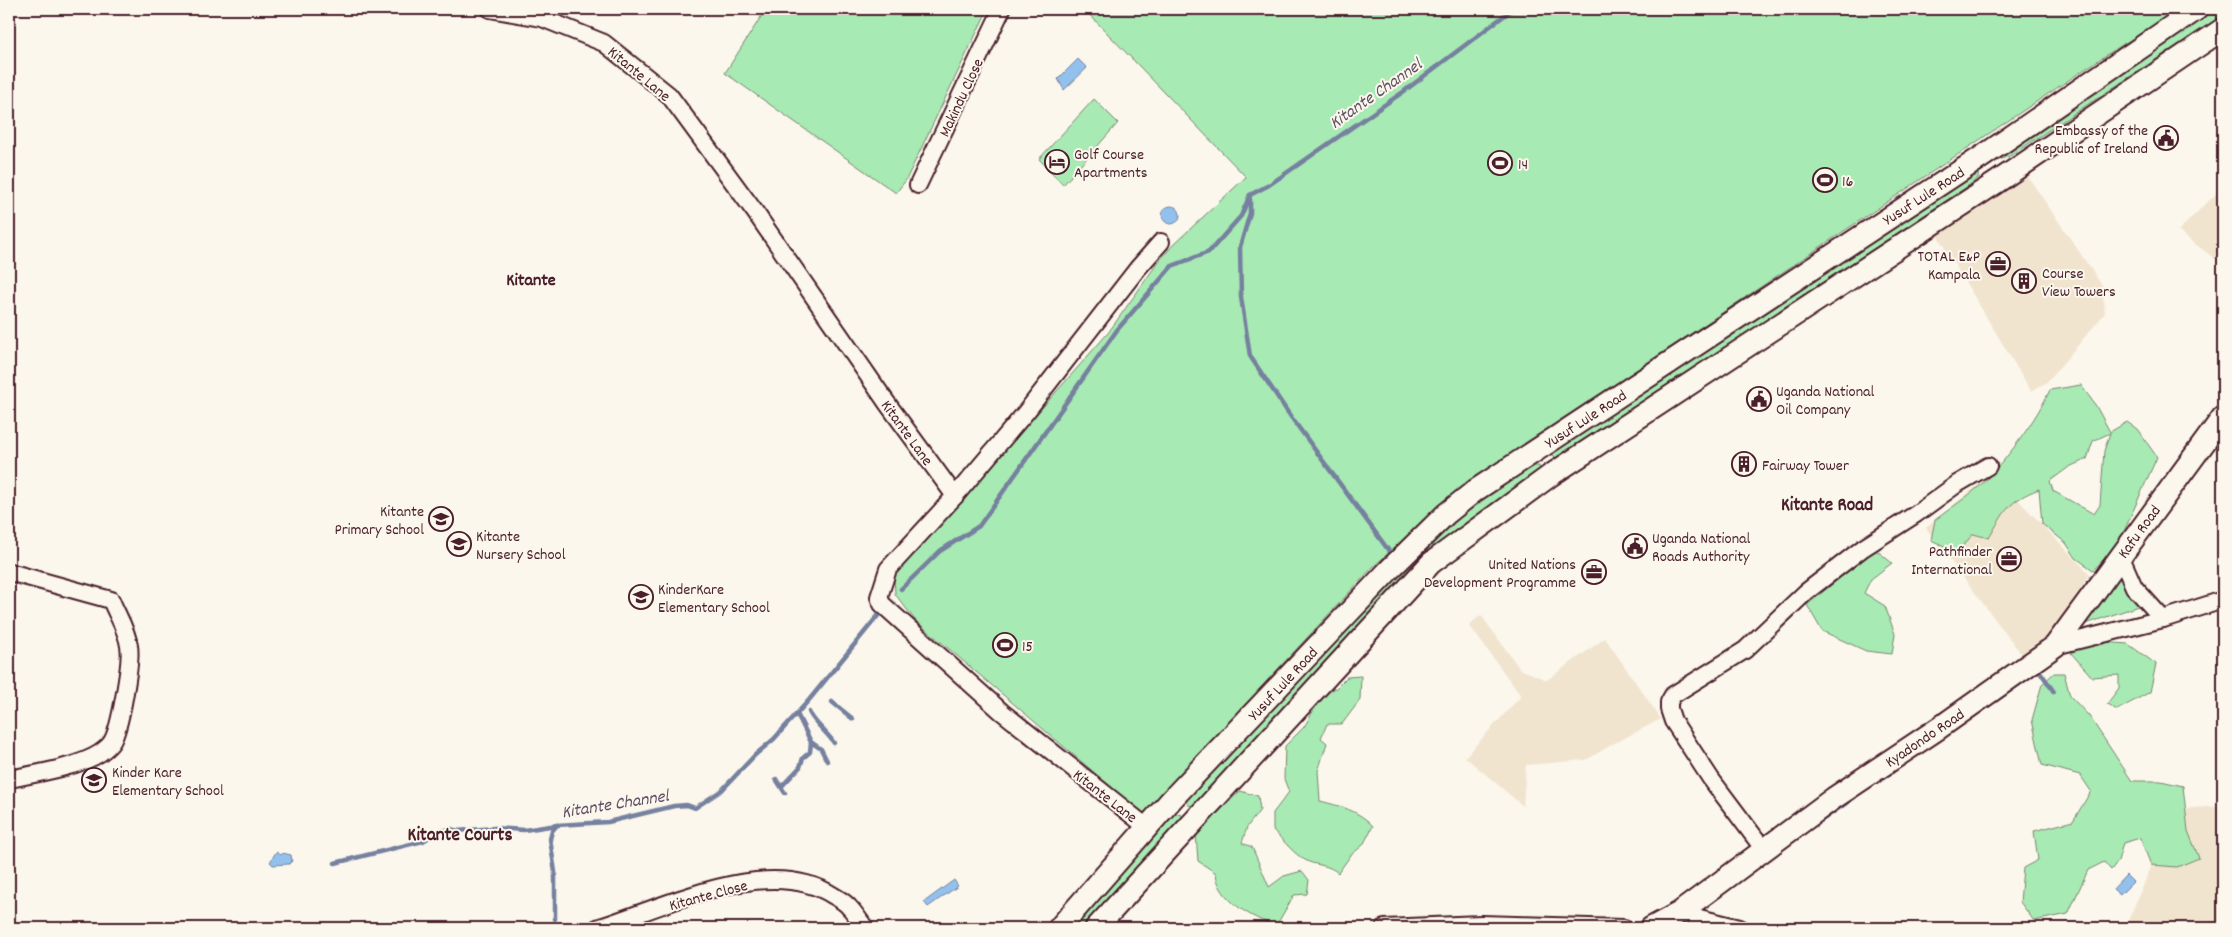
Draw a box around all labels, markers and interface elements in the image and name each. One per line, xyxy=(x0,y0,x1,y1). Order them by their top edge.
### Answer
street label: Kitante Lane xyxy=(602,42,675,108)
water label: Kitante Channel xyxy=(1325,53,1429,136)
street label: Makindu Close xyxy=(934,55,991,141)
place label: Embassy of the Republic of Ireland xyxy=(2035,120,2148,161)
public building icon: Embassy of the Republic of Ireland xyxy=(2153,125,2179,151)
place label: Golf Course Apartments xyxy=(1074,144,1148,185)
hotel icon: Golf Course Apartments xyxy=(1044,149,1070,175)
sports icon: 14 xyxy=(1487,150,1513,176)
place label: 14 xyxy=(1518,154,1528,177)
street label: Yusuf Lule Road xyxy=(1879,162,1970,232)
sports icon: 16 xyxy=(1812,167,1838,193)
place label: 16 xyxy=(1842,171,1854,194)
place label: TOTAL E&P Kampala xyxy=(1918,246,1980,287)
office icon: TOTAL E&P Kampala xyxy=(1985,251,2011,277)
place label: Course View Towers xyxy=(2042,263,2116,304)
building icon: Course View Towers xyxy=(2011,268,2037,294)
district label: Kitante xyxy=(506,269,556,294)
place label: Uganda National Oil Company xyxy=(1776,381,1875,422)
street label: Yusuf Lule Road xyxy=(1541,385,1632,455)
public building icon: Uganda National Oil Company xyxy=(1746,386,1772,412)
street label: Kitante Lane xyxy=(874,396,938,471)
building icon: Fairway Tower xyxy=(1731,451,1757,477)
place label: Fairway Tower xyxy=(1762,455,1849,478)
district label: Kitante Road xyxy=(1781,493,1873,520)
place label: Kitante Primary School xyxy=(334,501,424,542)
street label: Kafu Road xyxy=(2113,501,2167,564)
school or university icon: Kitante Primary School xyxy=(428,506,454,532)
place label: Kitante Nursery School xyxy=(476,526,566,567)
place label: Uganda National Roads Authority xyxy=(1652,528,1751,569)
school or university icon: Kitante Nursery School xyxy=(446,531,472,557)
public building icon: Uganda National Roads Authority xyxy=(1622,533,1648,559)
place label: Pathfinder International xyxy=(1911,541,1992,582)
office icon: Pathfinder International xyxy=(1996,546,2022,572)
place label: United Nations Development Programme xyxy=(1424,554,1576,595)
office icon: United Nations Development Programme xyxy=(1581,559,1607,585)
place label: KinderKare Elementary School xyxy=(658,579,770,620)
school or university icon: KinderKare Elementary School xyxy=(628,584,654,610)
sports icon: 15 xyxy=(992,632,1018,658)
place label: 15 xyxy=(1022,636,1033,659)
street label: Yusuf Lule Road xyxy=(1244,643,1324,727)
street label: Kyadondo Road xyxy=(1881,704,1970,774)
place label: Kinder Kare Elementary School xyxy=(112,762,224,803)
street label: Kitante Lane xyxy=(1067,764,1142,829)
school or university icon: Kinder Kare Elementary School xyxy=(81,767,107,793)
water label: Kitante Channel xyxy=(560,784,672,826)
district label: Kitante Courts xyxy=(408,823,512,850)
street label: Kitante Close xyxy=(667,875,750,918)

